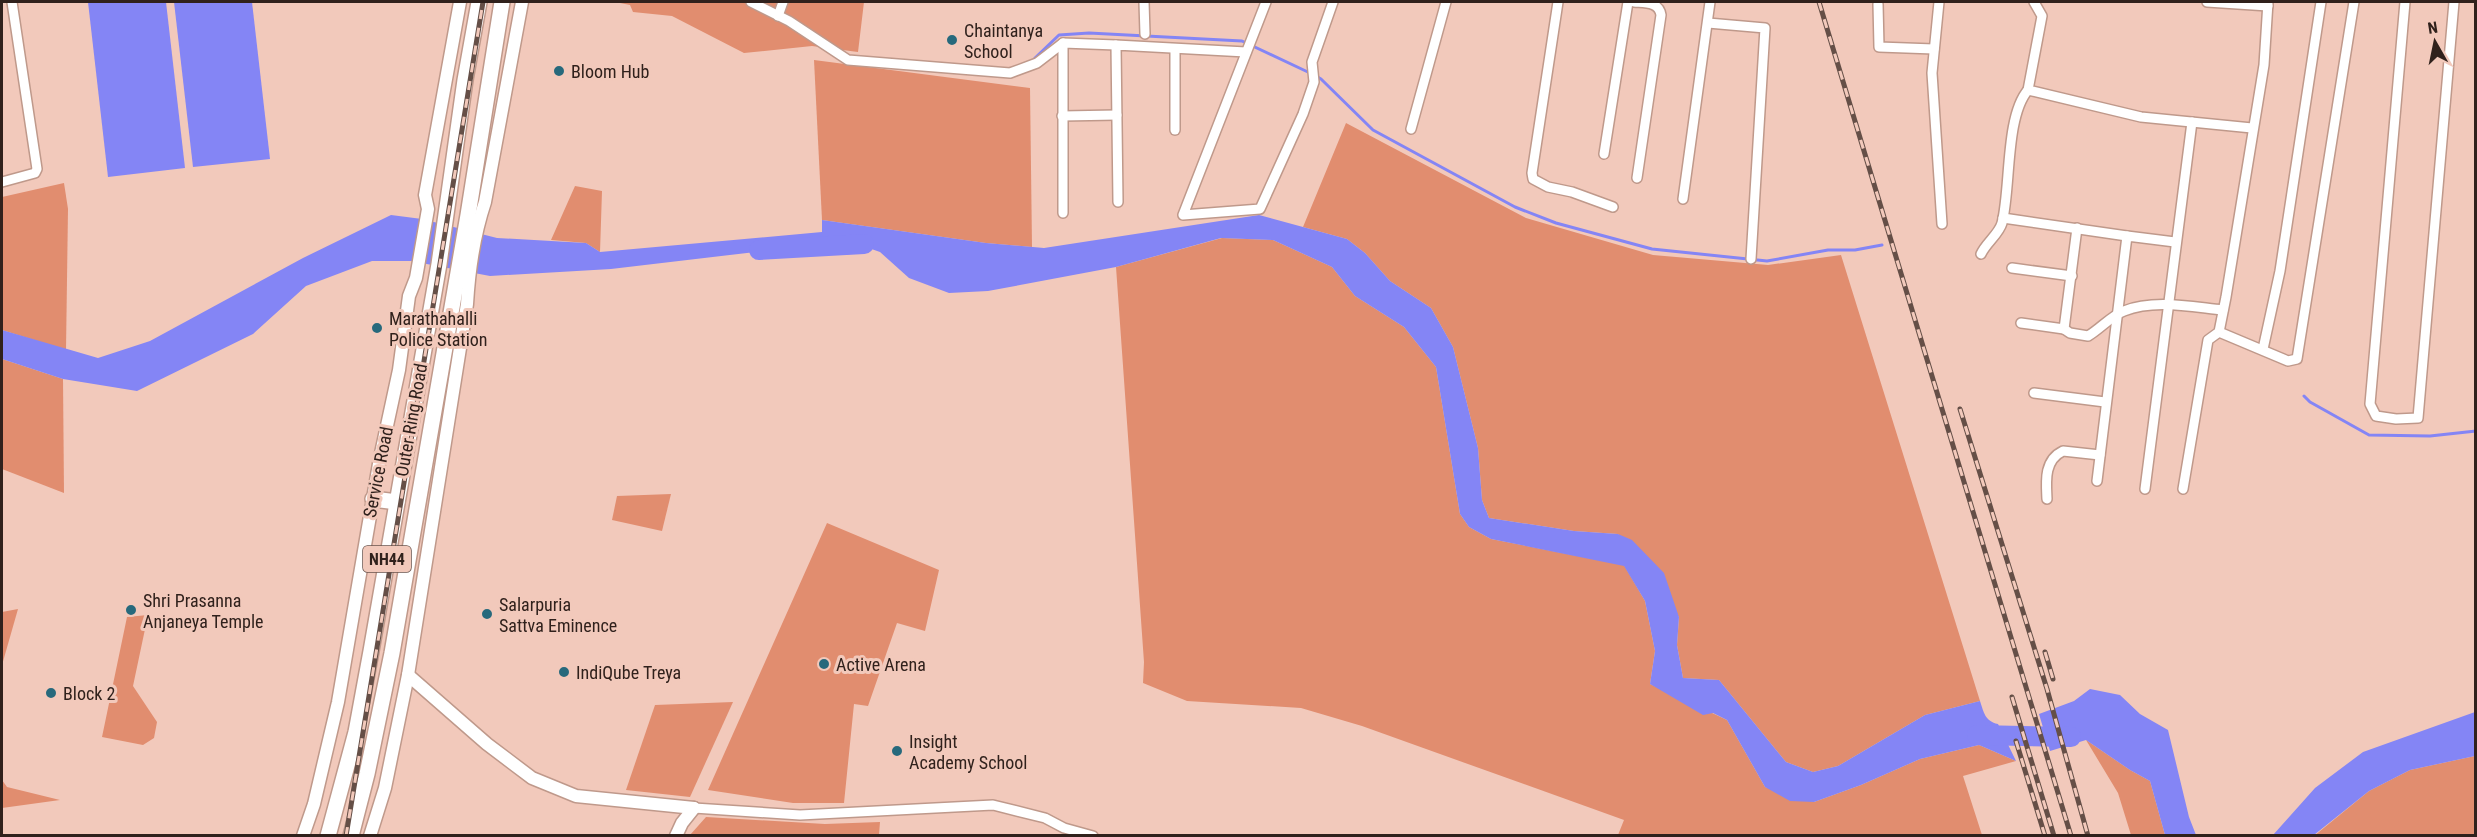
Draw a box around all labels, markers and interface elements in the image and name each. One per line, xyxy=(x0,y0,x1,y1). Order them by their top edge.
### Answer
north arrow xyxy=(2405,12,2465,72)
text: N xyxy=(2426,18,2439,38)
place label: Chaintanya School xyxy=(964,20,1043,62)
marker: Chaintanya School xyxy=(945,33,959,47)
place label: Bloom Hub xyxy=(571,61,650,82)
marker: Bloom Hub xyxy=(552,64,566,78)
place label: Marathahalli Police Station xyxy=(389,308,488,350)
marker: Marathahalli Police Station xyxy=(370,321,384,335)
street label: Outer Ring Road xyxy=(391,362,431,478)
street label: Service Road xyxy=(359,425,397,519)
road number: NH44 xyxy=(363,546,411,572)
place label: Shri Prasanna Anjaneya Temple xyxy=(143,590,264,632)
place label: Salarpuria Sattva Eminence xyxy=(499,594,617,636)
marker: Shri Prasanna Anjaneya Temple xyxy=(124,603,138,617)
marker: Salarpuria Sattva Eminence xyxy=(480,607,494,621)
place label: Active Arena xyxy=(836,654,926,675)
marker: Active Arena xyxy=(817,657,831,671)
place label: IndiQube Treya xyxy=(576,662,681,683)
marker: IndiQube Treya xyxy=(557,665,571,679)
place label: Block 2 xyxy=(63,683,116,704)
marker: Block 2 xyxy=(44,686,58,700)
place label: Insight Academy School xyxy=(909,731,1027,773)
marker: Insight Academy School xyxy=(890,744,904,758)

